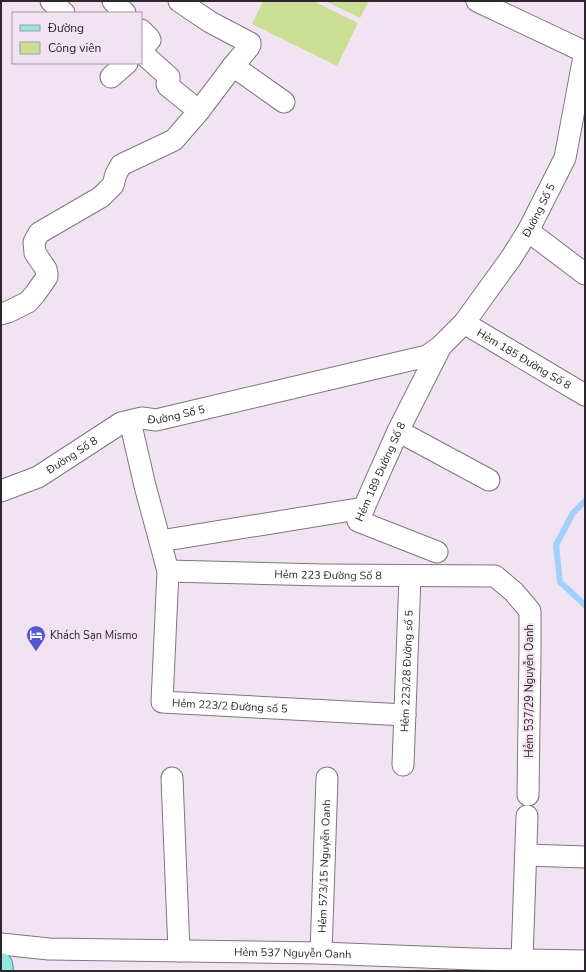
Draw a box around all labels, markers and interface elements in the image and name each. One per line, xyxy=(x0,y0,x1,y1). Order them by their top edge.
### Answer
legend xyxy=(12,12,142,64)
text: Đường xyxy=(47,20,84,36)
text: Công viên xyxy=(48,40,101,56)
street label: Đường Số 5 xyxy=(518,181,559,241)
street label: Hẻm 185 Đường Số 8 xyxy=(474,325,574,393)
street label: Đường Số 5 xyxy=(145,402,207,428)
street label: Hẻm 189 Đường Số 8 xyxy=(352,419,410,524)
street label: Đường Số 8 xyxy=(43,433,101,478)
street label: Hẻm 223 Đường Số 8 xyxy=(274,567,382,583)
street label: Hẻm 223/28 Đường số 5 xyxy=(397,609,417,732)
hotel icon: Khách Sạn Mismo xyxy=(25,624,47,652)
street label: Hẻm 537/29 Nguyễn Oanh xyxy=(522,624,537,758)
place label: Khách Sạn Mismo xyxy=(50,628,138,643)
street label: Hẻm 223/2 Đường số 5 xyxy=(172,696,288,717)
street label: Hẻm 573/15 Nguyễn Oanh xyxy=(315,799,334,933)
street label: Hẻm 537 Nguyễn Oanh xyxy=(234,945,352,962)

